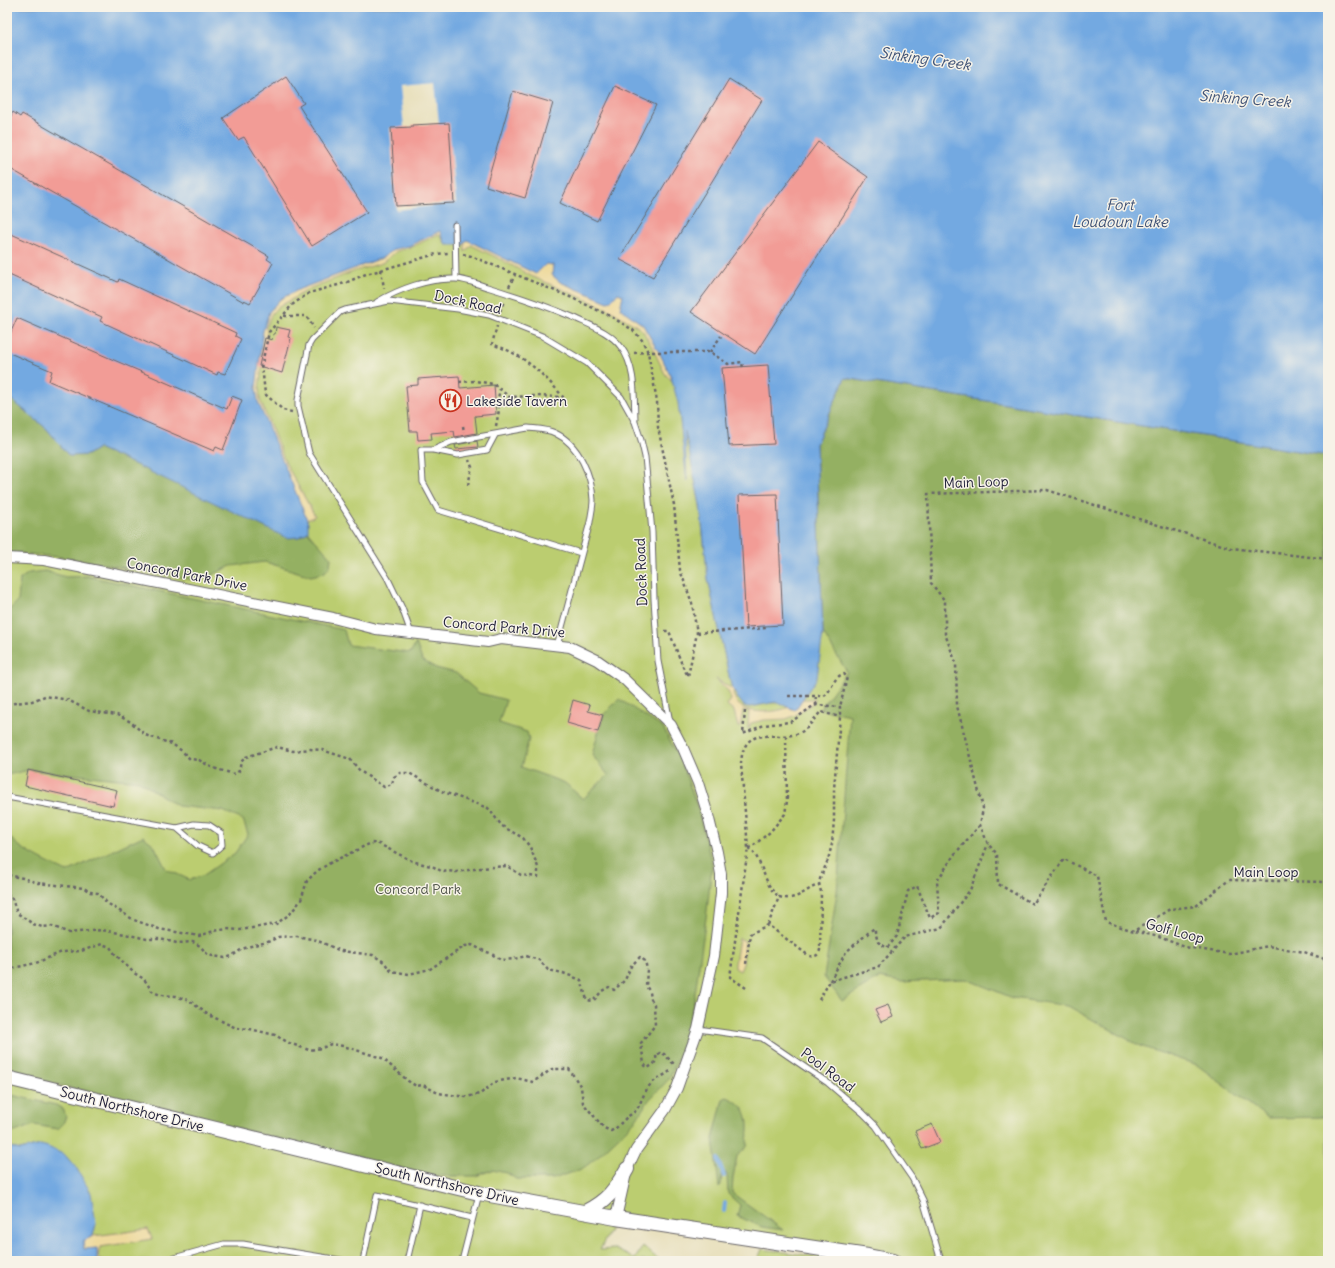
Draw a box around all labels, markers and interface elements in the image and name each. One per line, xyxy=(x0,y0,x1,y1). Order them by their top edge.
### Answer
water label: Sinking Creek xyxy=(879,43,973,74)
water label: Sinking Creek xyxy=(1199,86,1293,111)
water label: Fort Loudoun Lake xyxy=(1072,195,1169,231)
street label: Dock Road xyxy=(433,286,503,318)
restaurant icon: Lakeside Tavern xyxy=(438,388,464,414)
place label: Lakeside Tavern xyxy=(466,392,567,410)
street label: Main Loop xyxy=(943,472,1009,492)
street label: Dock Road xyxy=(631,538,651,606)
street label: Concord Park Drive xyxy=(125,553,249,595)
street label: Concord Park Drive xyxy=(442,613,566,641)
street label: Main Loop xyxy=(1234,863,1299,881)
park label: Concord Park xyxy=(375,880,461,898)
street label: Golf Loop xyxy=(1144,915,1206,947)
street label: Pool Road xyxy=(797,1044,859,1096)
street label: South Northshore Drive xyxy=(58,1082,206,1136)
street label: South Northshore Drive xyxy=(373,1159,521,1209)

